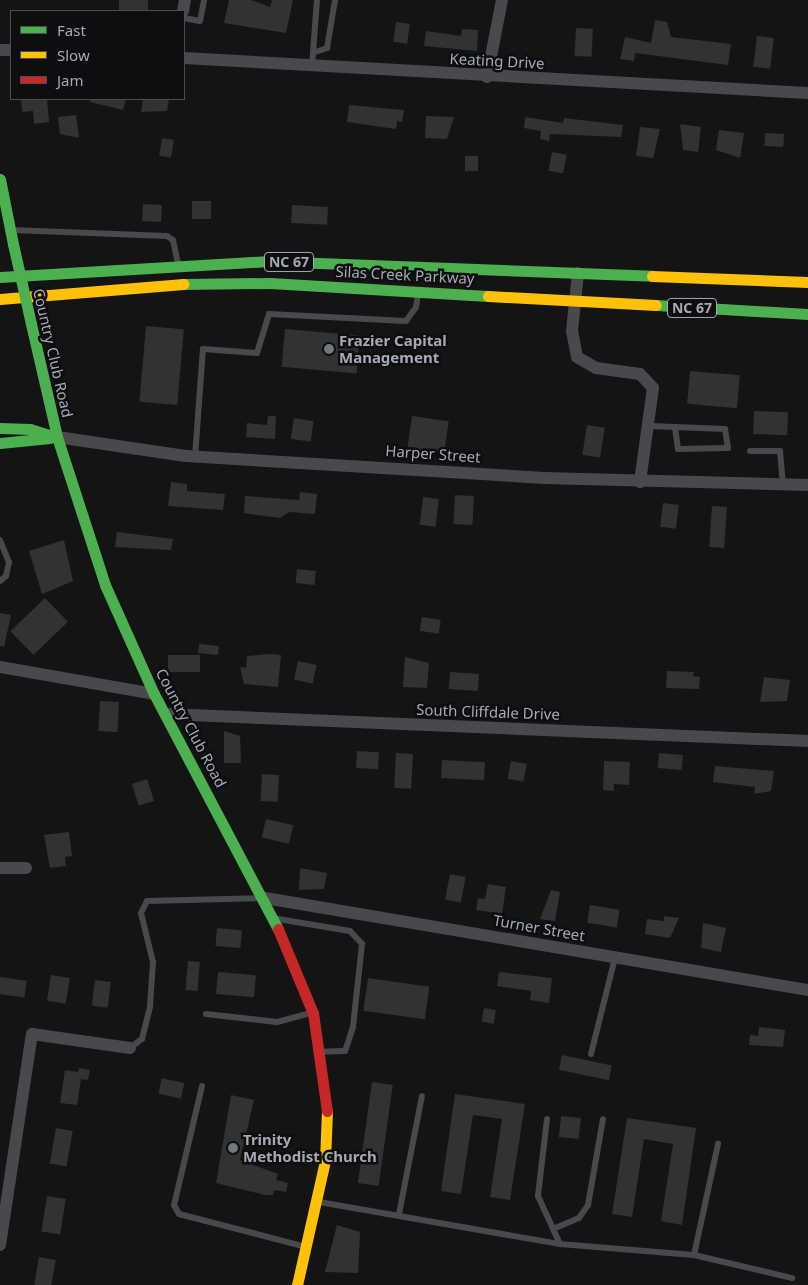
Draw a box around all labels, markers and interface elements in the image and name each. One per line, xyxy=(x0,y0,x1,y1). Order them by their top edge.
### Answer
legend xyxy=(10,10,185,100)
text: Fast xyxy=(57,20,86,40)
text: Slow xyxy=(57,45,90,65)
street label: Keating Drive xyxy=(449,50,545,72)
text: Jam xyxy=(57,70,84,90)
road number: NC 67 xyxy=(263,250,315,274)
street label: Silas Creek Parkway xyxy=(335,262,475,288)
street label: Country Club Road xyxy=(29,287,77,419)
road number: NC 67 xyxy=(666,296,718,320)
place label: Frazier Capital Management xyxy=(339,331,447,366)
marker: Frazier Capital Management xyxy=(323,343,335,355)
street label: Harper Street xyxy=(385,442,481,466)
street label: Country Club Road xyxy=(152,665,230,791)
street label: South Cliffdale Drive xyxy=(416,700,560,724)
street label: Turner Street xyxy=(492,911,586,945)
place label: Trinity Methodist Church xyxy=(243,1130,377,1165)
marker: Trinity Methodist Church xyxy=(227,1142,239,1154)

